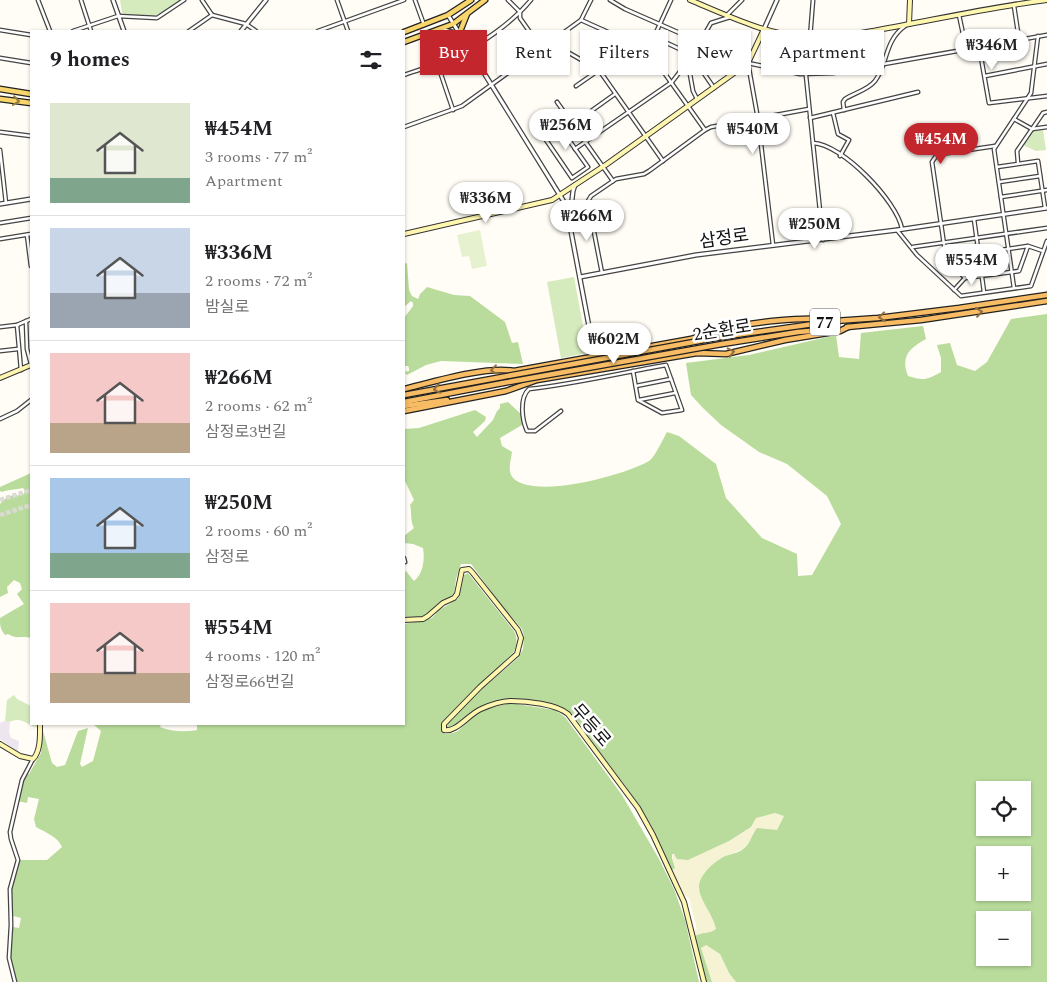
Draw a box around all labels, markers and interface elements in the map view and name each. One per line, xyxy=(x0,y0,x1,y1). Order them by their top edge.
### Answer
pin: ₩346M xyxy=(957,28,1027,71)
chip: Buy xyxy=(420,30,487,75)
chip: Rent xyxy=(497,30,570,75)
chip: Filters xyxy=(580,30,668,75)
chip: New xyxy=(678,30,751,75)
chip: Apartment xyxy=(761,30,884,75)
text: ₩346M xyxy=(966,33,1018,57)
text: 9 homes xyxy=(50,44,130,76)
icon: filters xyxy=(357,46,385,74)
one-way arrow xyxy=(12,95,20,106)
pin: ₩256M xyxy=(531,108,601,151)
pin: ₩540M xyxy=(718,112,788,155)
text: ₩454M xyxy=(205,113,273,145)
text: ₩256M xyxy=(540,113,592,137)
text: ₩540M xyxy=(727,117,779,141)
pin: ₩454M xyxy=(906,122,976,165)
icon: home xyxy=(90,123,150,183)
text: ₩454M xyxy=(915,127,967,151)
text: 3 rooms · 77 m² xyxy=(205,145,312,169)
text: Apartment xyxy=(205,169,283,193)
pin: ₩336M xyxy=(451,182,521,224)
text: ₩336M xyxy=(460,186,512,210)
pin: ₩266M xyxy=(552,200,622,242)
text: ₩266M xyxy=(561,204,613,228)
pin: ₩250M xyxy=(780,208,850,250)
text: ₩250M xyxy=(789,212,841,236)
street label: 삼정로 xyxy=(698,222,751,255)
text: ₩336M xyxy=(205,237,273,269)
pin: ₩554M xyxy=(937,244,1007,286)
icon: home xyxy=(90,248,150,308)
text: ₩554M xyxy=(946,248,998,272)
text: 2 rooms · 72 m² xyxy=(205,269,312,293)
text: 밤실로 xyxy=(205,295,249,319)
one-way arrow xyxy=(975,307,983,318)
road number: 77 xyxy=(810,308,840,336)
one-way arrow xyxy=(878,312,886,323)
street label: 2순환로 xyxy=(691,313,753,348)
pin: ₩602M xyxy=(579,322,649,365)
text: ₩602M xyxy=(588,327,640,351)
one-way arrow xyxy=(726,347,735,358)
text: ₩266M xyxy=(205,362,273,394)
one-way arrow xyxy=(490,364,498,375)
icon: home xyxy=(90,373,150,433)
one-way arrow xyxy=(433,383,442,393)
text: 2 rooms · 62 m² xyxy=(205,394,312,418)
text: 삼정로3번길 xyxy=(205,420,287,444)
text: ₩250M xyxy=(205,487,273,519)
icon: home xyxy=(90,498,150,558)
text: 2 rooms · 60 m² xyxy=(205,519,312,543)
text: 삼정로 xyxy=(205,545,249,569)
text: ₩554M xyxy=(205,612,273,644)
icon: home xyxy=(90,623,150,683)
text: 4 rooms · 120 m² xyxy=(205,644,320,668)
text: 삼정로66번길 xyxy=(205,670,295,694)
street label: 무등로 xyxy=(564,698,617,753)
map controls xyxy=(976,781,1031,966)
button: locate xyxy=(976,781,1031,836)
button: + xyxy=(976,846,1031,901)
button: − xyxy=(976,911,1031,966)

